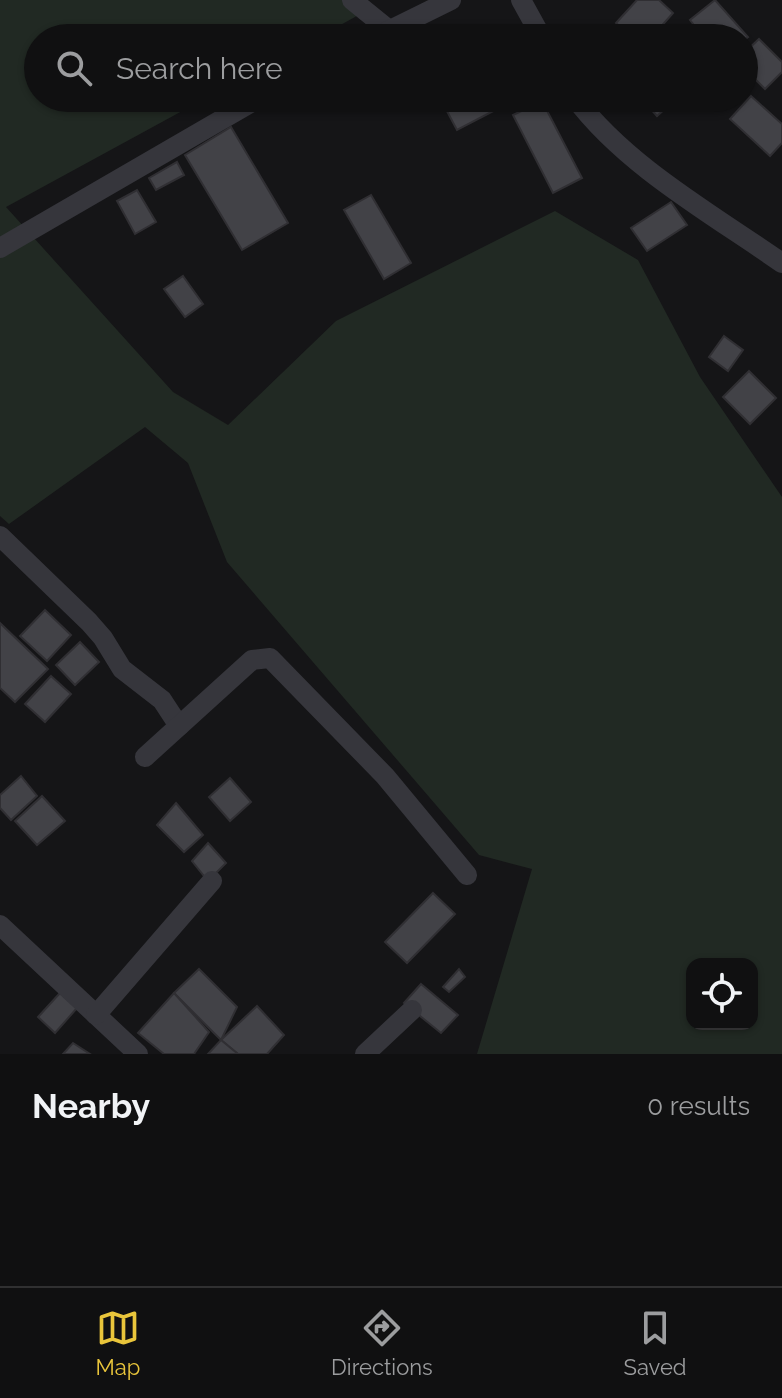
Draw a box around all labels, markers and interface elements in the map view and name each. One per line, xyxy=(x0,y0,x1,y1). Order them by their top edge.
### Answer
search box xyxy=(24,24,758,112)
icon: search xyxy=(52,46,96,90)
text: Search here xyxy=(116,51,283,86)
map controls xyxy=(686,958,758,1030)
button: locate xyxy=(686,958,758,1030)
text: Nearby xyxy=(32,1086,150,1126)
text: 0 results xyxy=(647,1091,750,1121)
tab: Map xyxy=(95,1306,140,1380)
tab: Directions xyxy=(331,1306,433,1380)
tab: Saved xyxy=(624,1306,687,1380)

